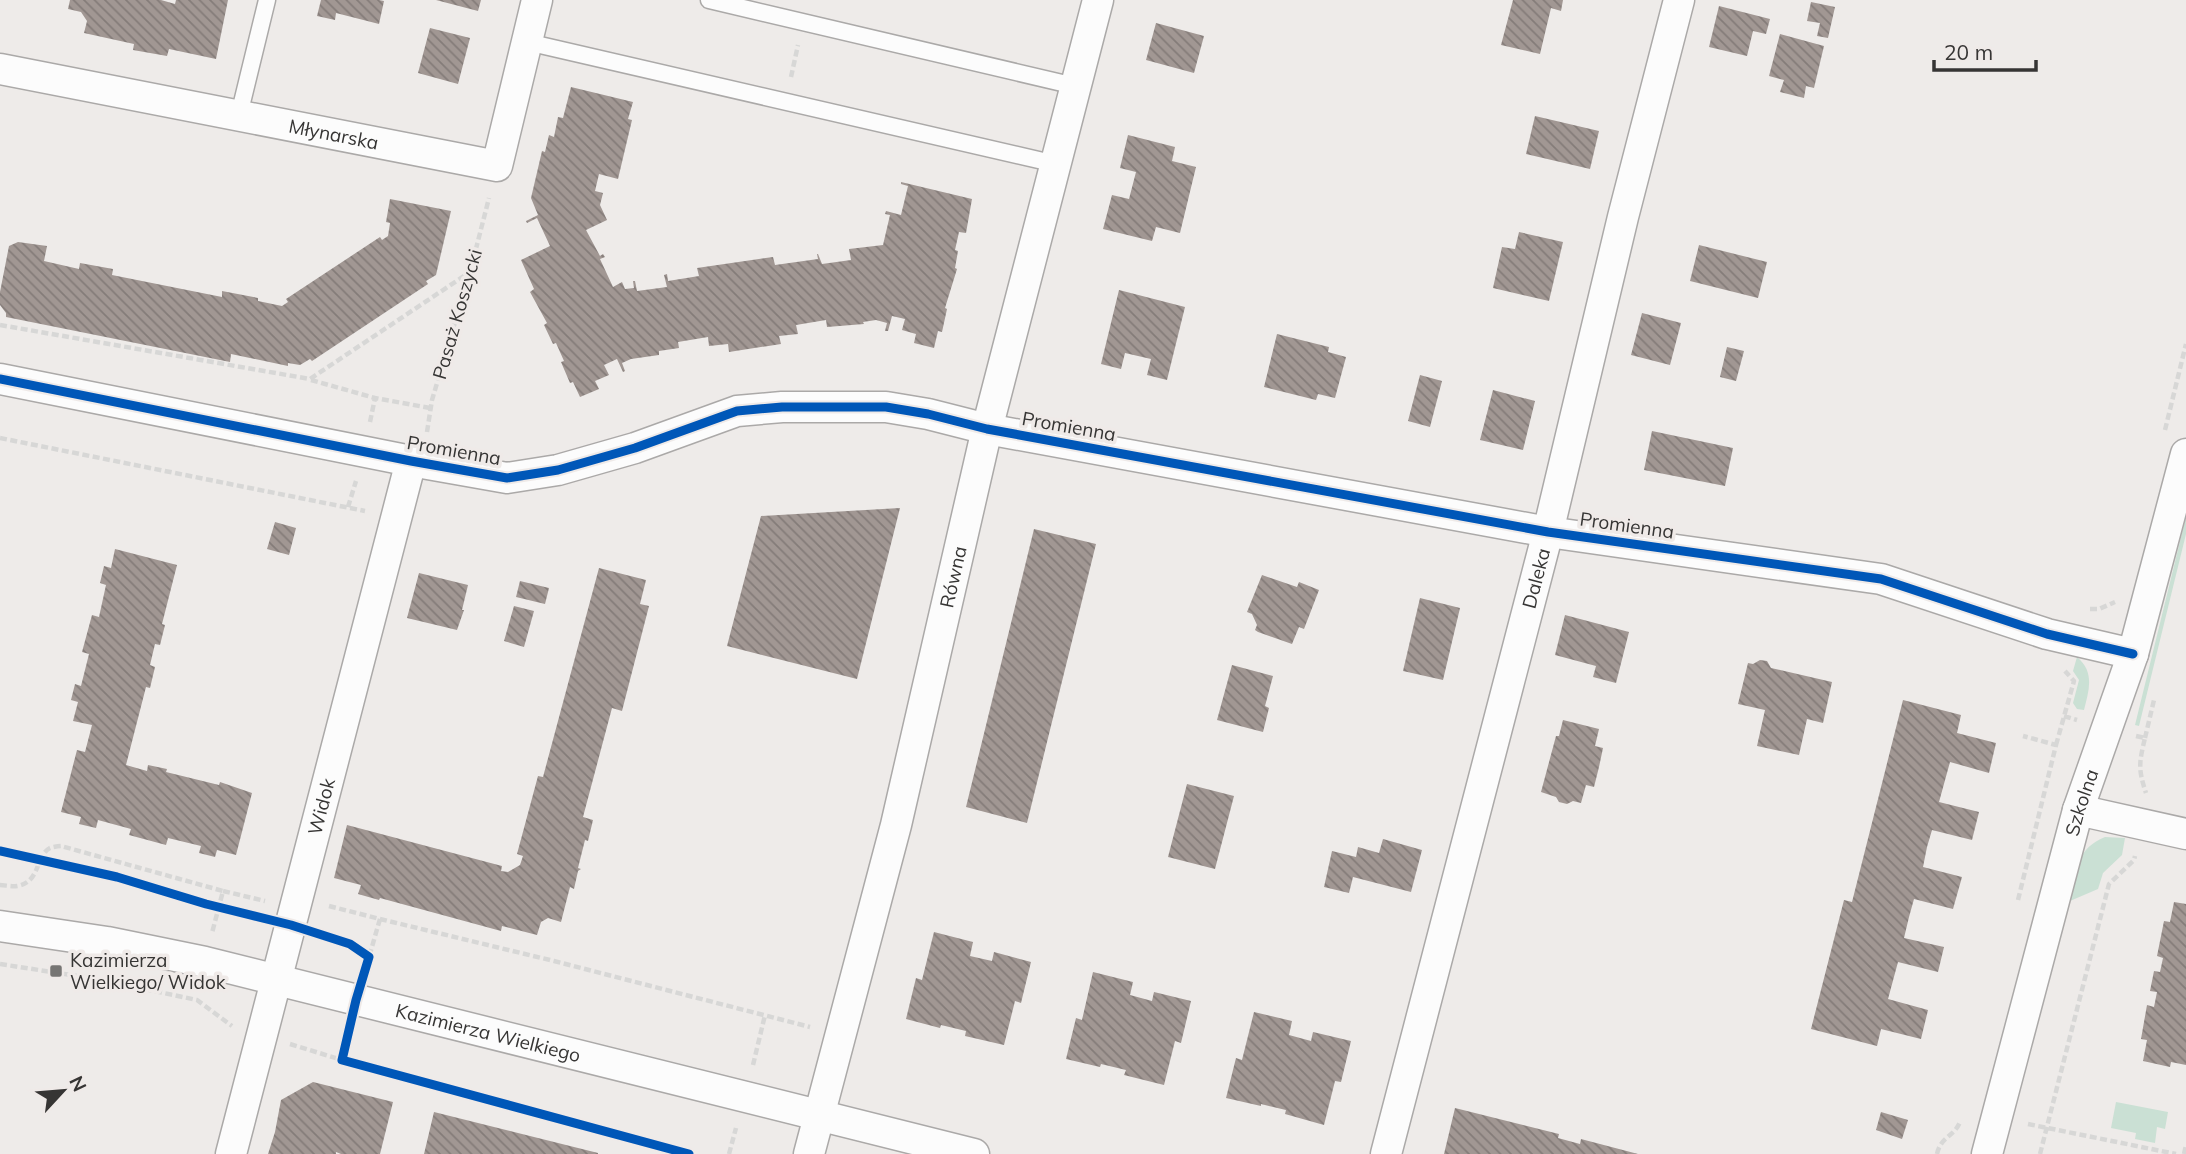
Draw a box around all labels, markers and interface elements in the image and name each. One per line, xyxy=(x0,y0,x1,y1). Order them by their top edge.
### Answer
scale bar xyxy=(1934,28,2036,72)
text: 20 m xyxy=(1944,39,1993,65)
street label: Młynarska xyxy=(287,114,381,155)
street label: Pasaż Koszycki xyxy=(427,246,487,382)
street label: Promienna xyxy=(1020,406,1118,446)
street label: Promienna xyxy=(405,430,503,470)
street label: Promienna xyxy=(1578,507,1676,543)
street label: Równa xyxy=(934,544,972,610)
street label: Daleka xyxy=(1517,545,1555,611)
street label: Szkolna xyxy=(2060,766,2104,839)
street label: Widok xyxy=(302,775,340,837)
place label: Kazimierza Wielkiego/ Widok xyxy=(70,948,226,994)
marker: Kazimierza Wielkiego/ Widok xyxy=(48,963,64,979)
street label: Kazimierza Wielkiego xyxy=(393,998,583,1067)
north arrow xyxy=(28,1056,98,1126)
text: N xyxy=(64,1072,92,1095)

